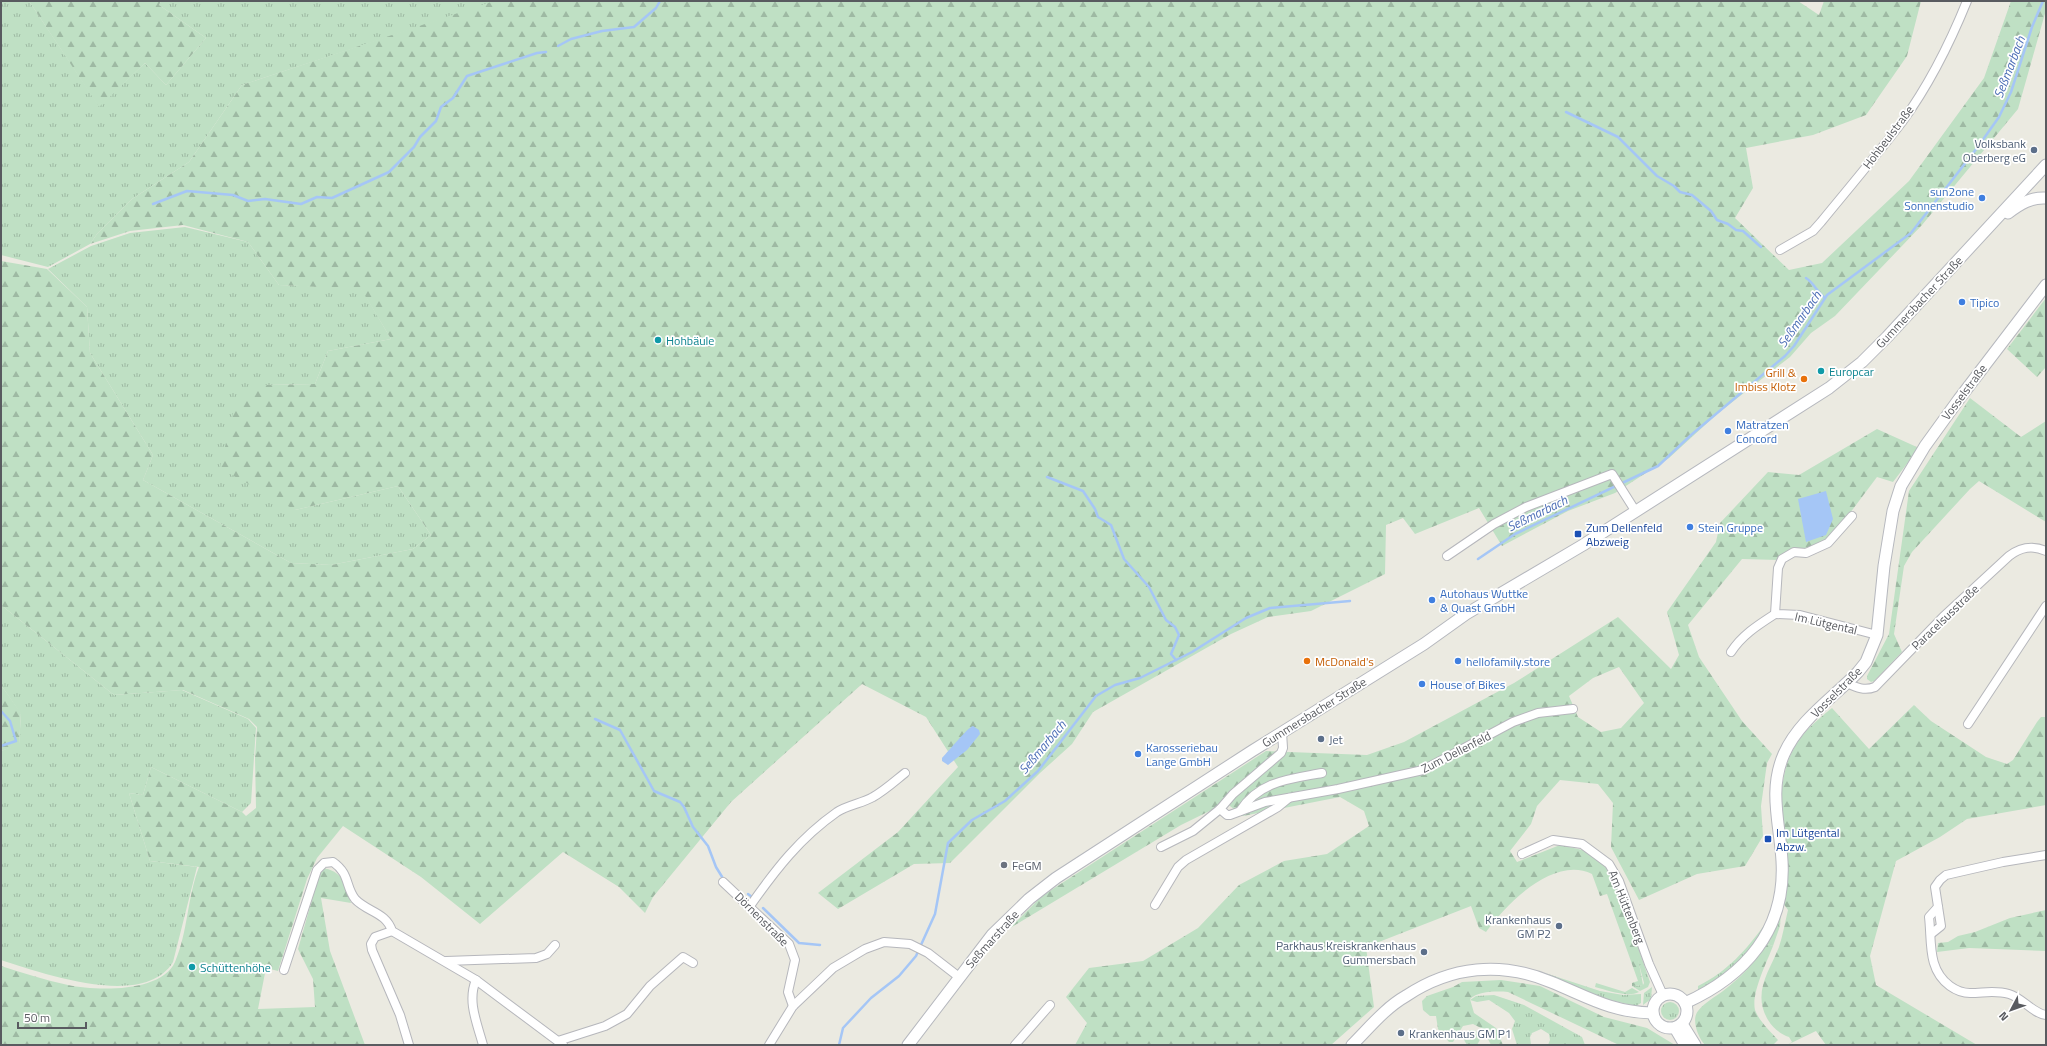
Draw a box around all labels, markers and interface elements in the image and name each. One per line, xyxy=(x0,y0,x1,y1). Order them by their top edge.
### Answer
water label: Seßmarbach xyxy=(1988,33,2030,101)
street label: Hohbeulstraße xyxy=(1858,101,1918,173)
place label: Volksbank Oberberg eG xyxy=(1963,134,2026,167)
marker: Volksbank Oberberg eG xyxy=(2029,145,2039,155)
place label: sun2one Sonnenstudio xyxy=(1904,182,1974,215)
marker: sun2one Sonnenstudio xyxy=(1977,193,1987,203)
street label: Gummersbacher Straße xyxy=(1871,252,1967,352)
water label: Seßmarbach xyxy=(1772,286,1826,351)
place label: Tipico xyxy=(1970,293,1999,312)
marker: Tipico xyxy=(1957,297,1967,307)
place label: Hohbäule xyxy=(666,331,714,350)
marker: Hohbäule xyxy=(653,335,663,345)
street label: Vosselstraße xyxy=(1937,360,1991,424)
place label: Europcar xyxy=(1829,362,1874,381)
place label: Grill & Imbiss Klotz xyxy=(1735,363,1797,396)
marker: Europcar xyxy=(1816,366,1826,376)
marker: Grill & Imbiss Klotz xyxy=(1799,374,1809,384)
place label: Matratzen Concord xyxy=(1736,415,1789,448)
marker: Matratzen Concord xyxy=(1723,426,1733,436)
water label: Seßmarbach xyxy=(1503,490,1571,536)
place label: Zum Dellenfeld Abzweig xyxy=(1586,518,1662,551)
place label: Stein Gruppe xyxy=(1698,518,1763,537)
marker: Stein Gruppe xyxy=(1685,522,1695,532)
marker: Zum Dellenfeld Abzweig xyxy=(1573,529,1583,539)
street label: Paracelsusstraße xyxy=(1907,580,1983,654)
place label: Autohaus Wuttke & Quast GmbH xyxy=(1440,584,1528,617)
marker: Autohaus Wuttke & Quast GmbH xyxy=(1427,595,1437,605)
street label: Im Lütgental xyxy=(1793,607,1859,639)
place label: McDonald's xyxy=(1315,652,1374,671)
place label: hellofamily.store xyxy=(1466,652,1550,671)
marker: McDonald's xyxy=(1302,656,1312,666)
marker: hellofamily.store xyxy=(1453,656,1463,666)
street label: Vosselstraße xyxy=(1806,662,1866,722)
street label: Gummersbacher Straße xyxy=(1258,672,1370,752)
place label: House of Bikes xyxy=(1430,675,1506,694)
marker: House of Bikes xyxy=(1417,679,1427,689)
water label: Seßmarbach xyxy=(1013,715,1071,778)
street label: Zum Dellenfeld xyxy=(1418,726,1494,778)
place label: Jet xyxy=(1329,730,1343,749)
marker: Jet xyxy=(1316,734,1326,744)
place label: Karosseriebau Lange GmbH xyxy=(1146,738,1218,771)
marker: Karosseriebau Lange GmbH xyxy=(1133,749,1143,759)
place label: Im Lütgental Abzw. xyxy=(1776,823,1840,856)
marker: Im Lütgental Abzw. xyxy=(1763,834,1773,844)
place label: FeGM xyxy=(1012,856,1042,875)
marker: FeGM xyxy=(999,860,1009,870)
street label: Am Hüttenberg xyxy=(1604,867,1650,947)
street label: Dörnenstraße xyxy=(731,888,793,950)
street label: Seßmarstraße xyxy=(961,906,1023,972)
place label: Krankenhaus GM P2 xyxy=(1485,910,1551,943)
marker: Krankenhaus GM P2 xyxy=(1554,921,1564,931)
place label: Parkhaus Kreiskrankenhaus Gummersbach xyxy=(1276,936,1416,969)
marker: Parkhaus Kreiskrankenhaus Gummersbach xyxy=(1419,947,1429,957)
place label: Schüttenhöhe xyxy=(200,958,271,977)
marker: Schüttenhöhe xyxy=(187,962,197,972)
north arrow xyxy=(1991,990,2031,1030)
scale bar xyxy=(18,1004,86,1030)
text: 50 m xyxy=(24,1008,50,1027)
text: N xyxy=(1995,1008,2012,1025)
place label: Krankenhaus GM P1 xyxy=(1409,1024,1512,1043)
marker: Krankenhaus GM P1 xyxy=(1396,1028,1406,1038)

